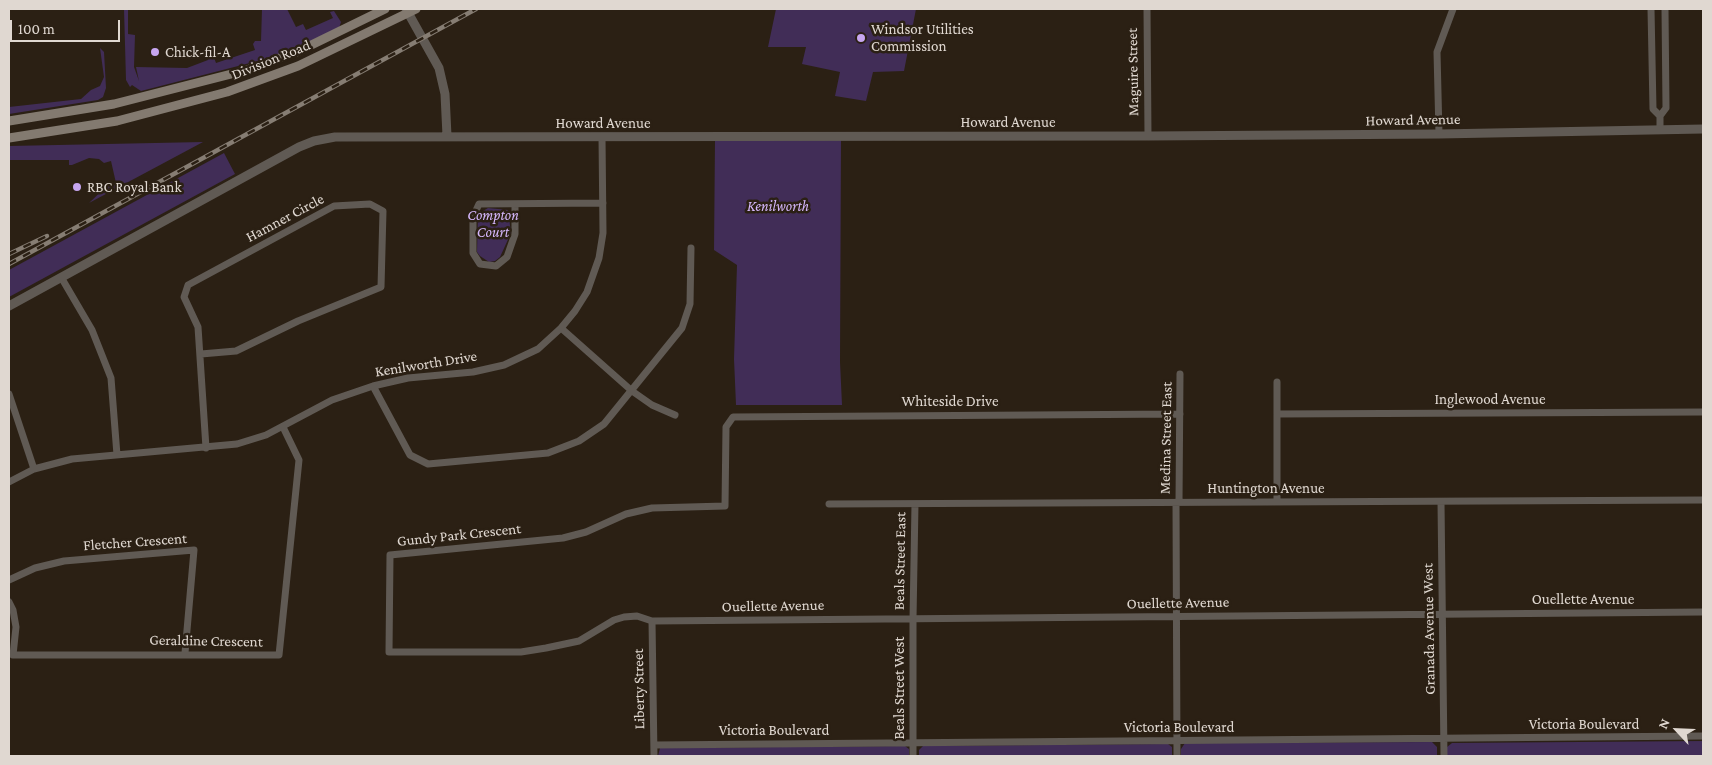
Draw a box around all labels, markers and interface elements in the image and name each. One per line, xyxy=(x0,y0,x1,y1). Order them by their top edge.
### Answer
scale bar xyxy=(12,10,122,42)
place label: Windsor Utilities Commission xyxy=(871,20,974,55)
text: 100 m xyxy=(18,21,55,37)
street label: Maguire Street xyxy=(1123,28,1143,116)
marker: Windsor Utilities Commission xyxy=(855,32,867,44)
street label: Division Road xyxy=(229,36,313,84)
place label: Chick-fil-A xyxy=(165,43,230,61)
marker: Chick-fil-A xyxy=(149,46,161,58)
street label: Howard Avenue xyxy=(1365,110,1461,130)
street label: Howard Avenue xyxy=(960,113,1056,131)
street label: Howard Avenue xyxy=(555,114,651,132)
place label: RBC Royal Bank xyxy=(87,178,182,196)
marker: RBC Royal Bank xyxy=(71,181,83,193)
street label: Hamner Circle xyxy=(243,190,327,246)
park label: Kenilworth xyxy=(747,197,809,215)
park label: Compton Court xyxy=(467,206,519,241)
street label: Kenilworth Drive xyxy=(374,347,478,381)
street label: Medina Street East xyxy=(1156,382,1176,494)
street label: Inglewood Avenue xyxy=(1434,390,1546,408)
street label: Whiteside Drive xyxy=(902,392,998,410)
street label: Huntington Avenue xyxy=(1207,479,1325,497)
street label: Beals Street East xyxy=(890,512,910,610)
street label: Gundy Park Crescent xyxy=(396,520,522,550)
street label: Fletcher Crescent xyxy=(83,529,187,555)
street label: Granada Avenue West xyxy=(1419,563,1439,695)
street label: Ouellette Avenue xyxy=(1532,590,1634,608)
street label: Ouellette Avenue xyxy=(1127,593,1229,613)
street label: Ouellette Avenue xyxy=(722,596,824,616)
street label: Geraldine Crescent xyxy=(149,631,263,651)
street label: Beals Street West xyxy=(890,637,908,739)
street label: Liberty Street xyxy=(629,648,649,730)
north arrow xyxy=(1652,705,1702,755)
street label: Victoria Boulevard xyxy=(1529,715,1639,733)
text: N xyxy=(1654,716,1673,731)
street label: Victoria Boulevard xyxy=(1124,718,1234,736)
street label: Victoria Boulevard xyxy=(719,721,829,739)

